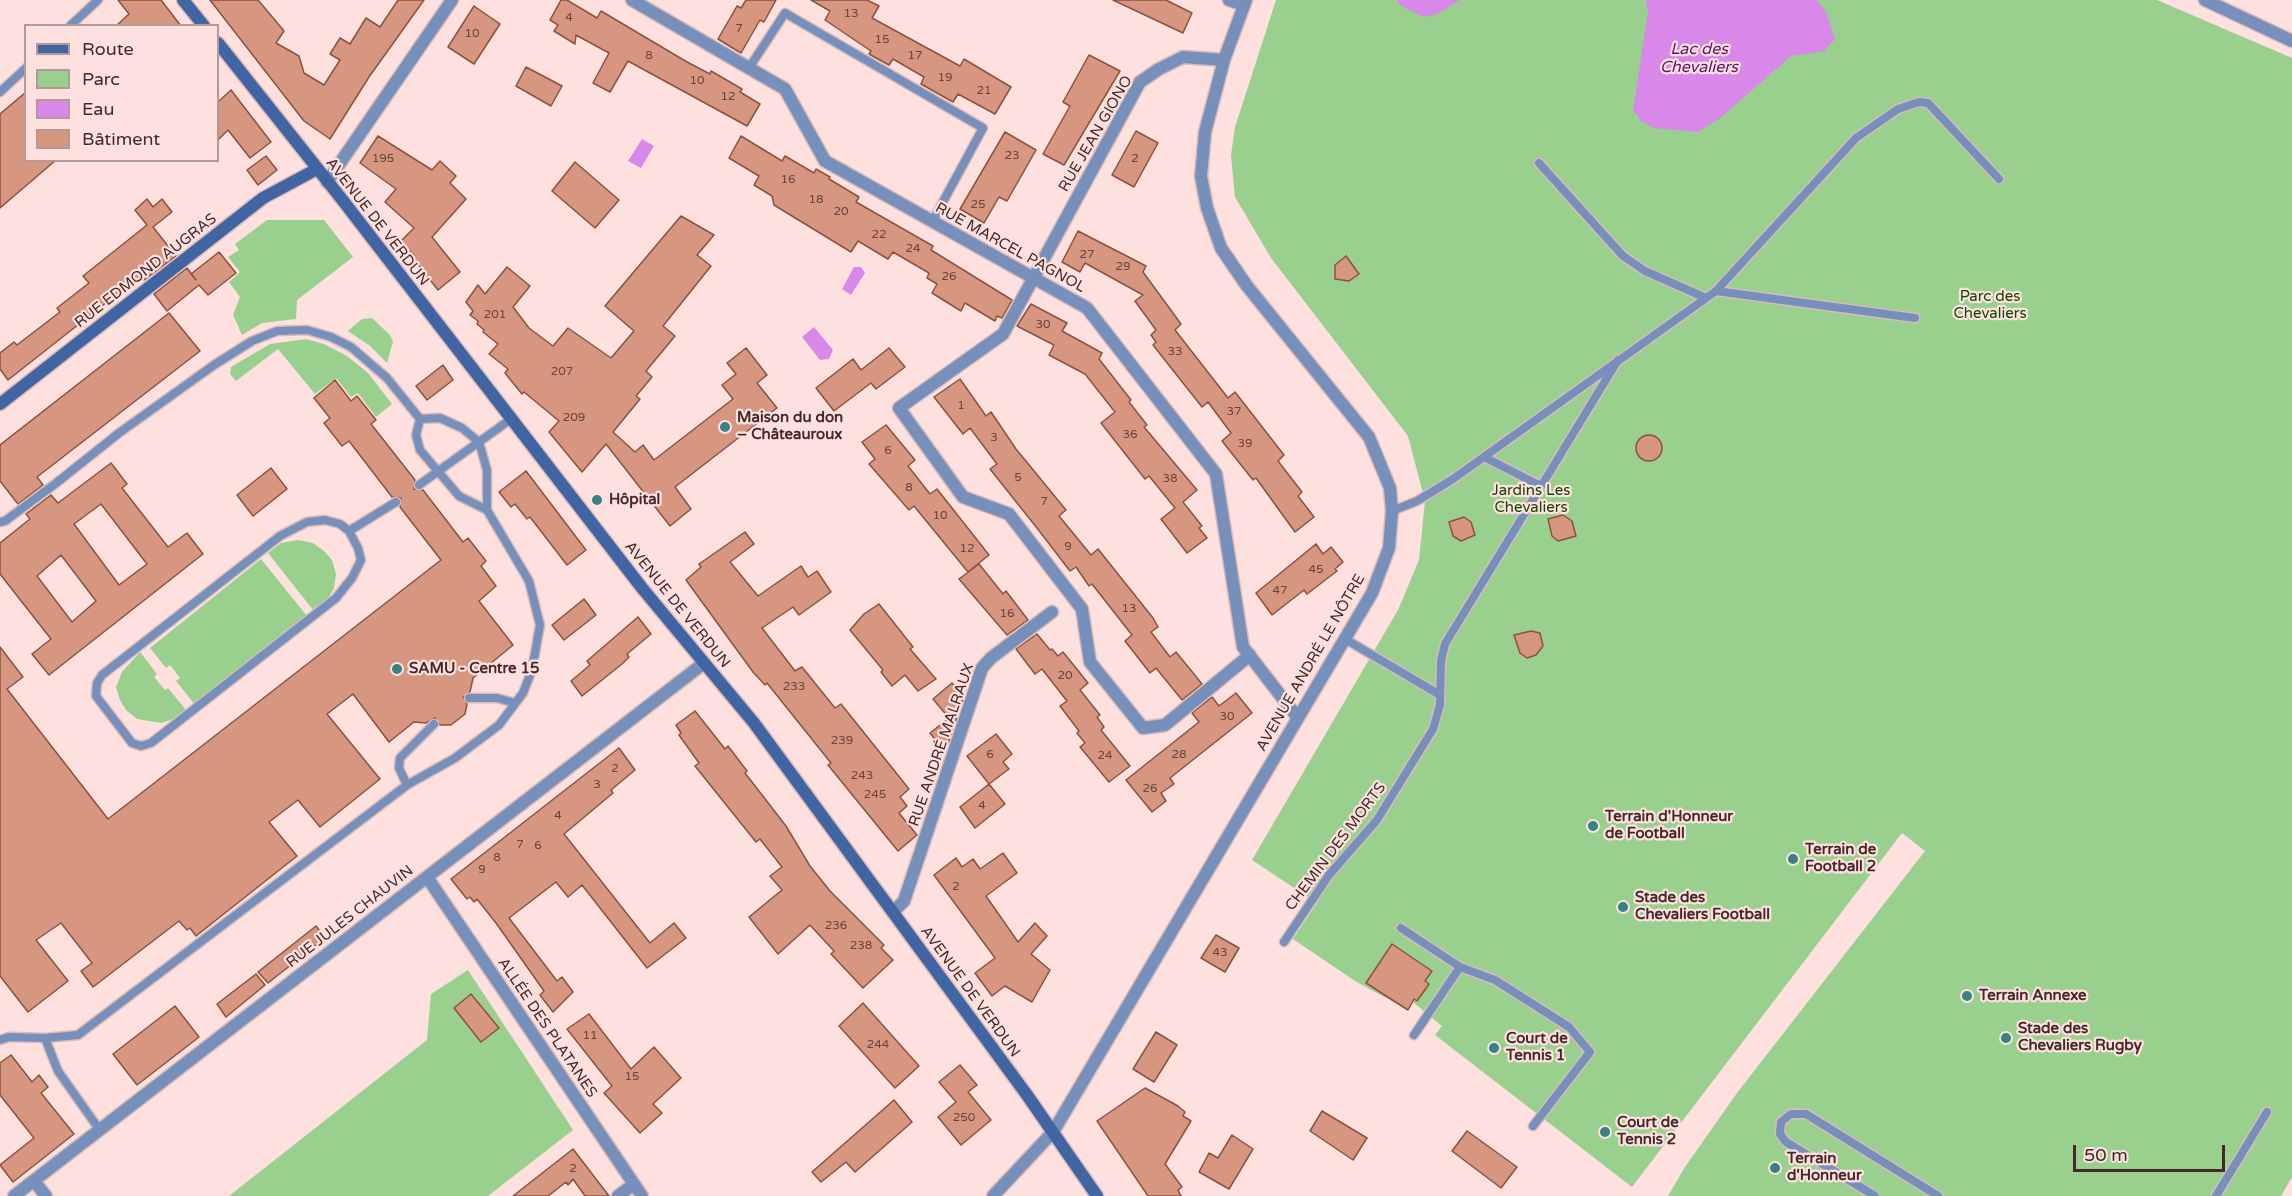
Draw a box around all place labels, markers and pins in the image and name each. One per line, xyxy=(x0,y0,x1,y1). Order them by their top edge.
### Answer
place label: Maison du don – Châteauroux xyxy=(737,409,843,444)
marker: Maison du don – Châteauroux xyxy=(718,420,732,434)
place label: Hôpital xyxy=(609,491,660,509)
marker: Hôpital xyxy=(590,493,604,507)
place label: SAMU - Centre 15 xyxy=(409,660,539,678)
marker: SAMU - Centre 15 xyxy=(390,662,404,676)
place label: Terrain d'Honneur de Football xyxy=(1605,808,1733,843)
marker: Terrain d'Honneur de Football xyxy=(1586,819,1600,833)
place label: Terrain de Football 2 xyxy=(1805,841,1876,876)
marker: Terrain de Football 2 xyxy=(1786,852,1800,866)
place label: Stade des Chevaliers Football xyxy=(1635,889,1770,924)
marker: Stade des Chevaliers Football xyxy=(1616,900,1630,914)
place label: Terrain Annexe xyxy=(1979,987,2087,1005)
marker: Terrain Annexe xyxy=(1960,989,1974,1003)
place label: Stade des Chevaliers Rugby xyxy=(2018,1020,2142,1055)
place label: Court de Tennis 1 xyxy=(1506,1030,1568,1065)
marker: Stade des Chevaliers Rugby xyxy=(1999,1031,2013,1045)
marker: Court de Tennis 1 xyxy=(1487,1041,1501,1055)
place label: Court de Tennis 2 xyxy=(1617,1114,1679,1149)
marker: Court de Tennis 2 xyxy=(1598,1125,1612,1139)
place label: Terrain d'Honneur xyxy=(1787,1150,1862,1185)
marker: Terrain d'Honneur xyxy=(1768,1161,1782,1175)

